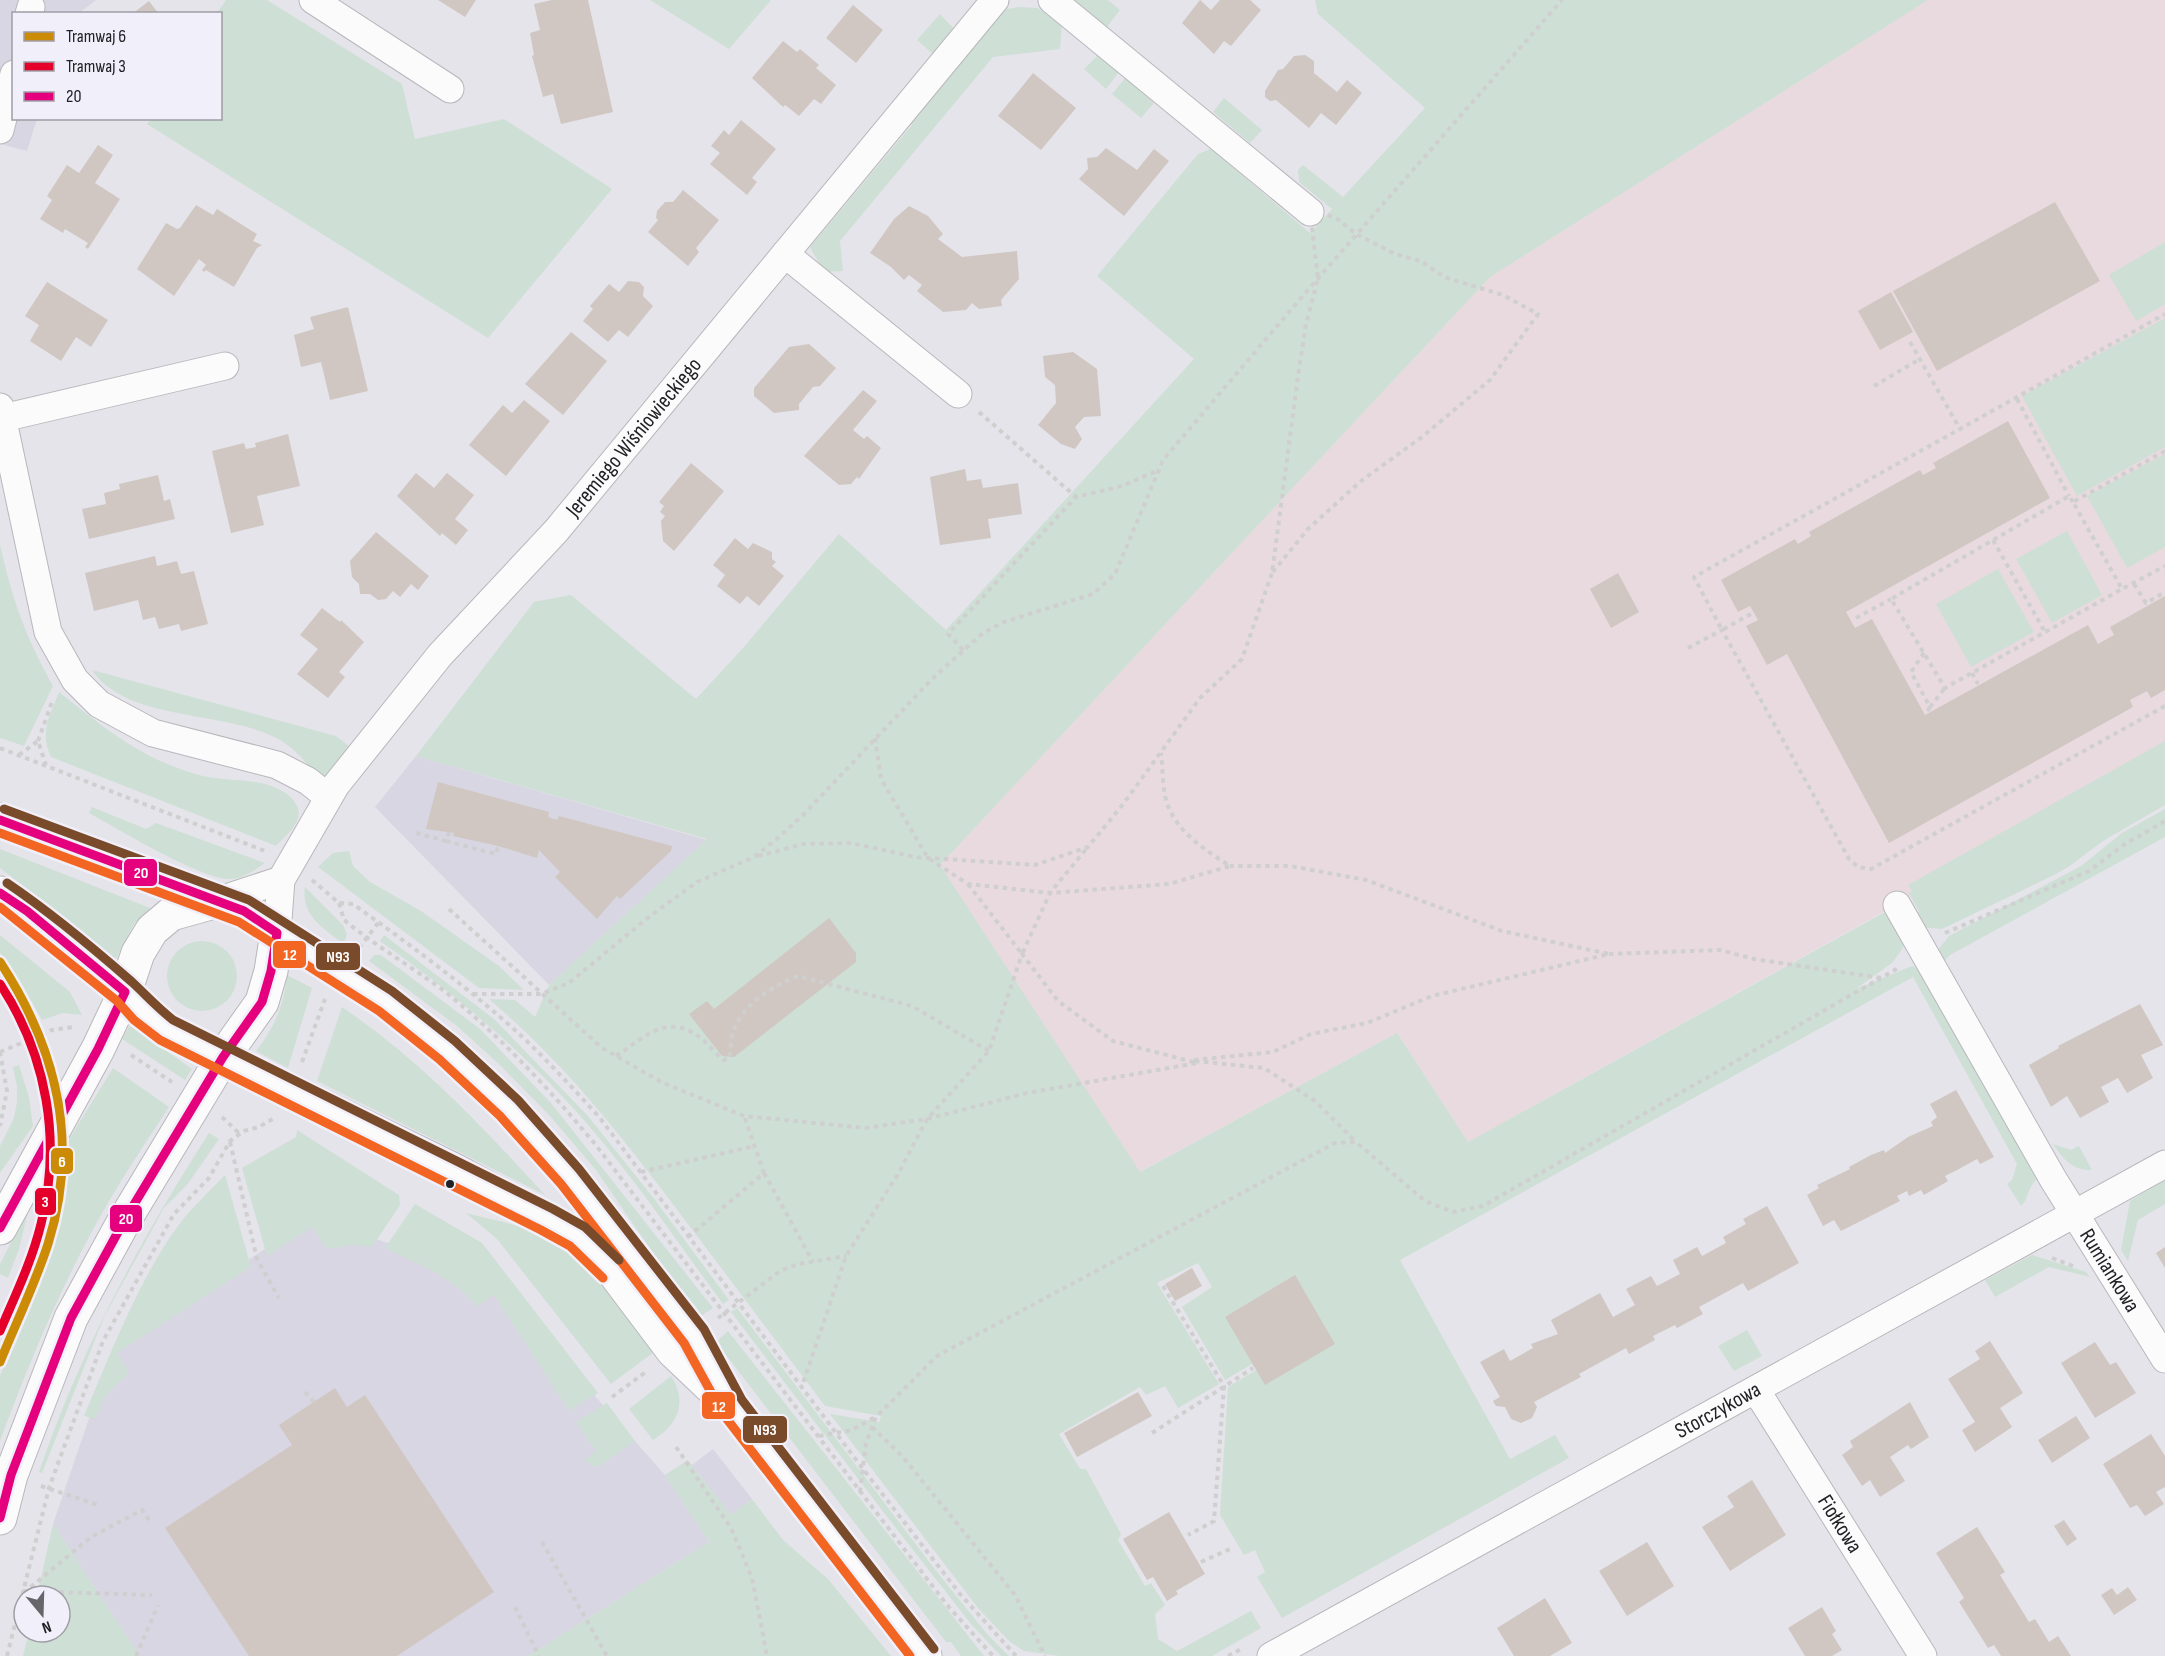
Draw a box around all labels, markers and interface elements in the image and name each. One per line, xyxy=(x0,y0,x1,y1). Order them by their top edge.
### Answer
legend xyxy=(12,12,222,120)
text: Tramwaj 6 xyxy=(66,26,126,47)
text: Tramwaj 3 xyxy=(66,56,126,77)
text: 20 xyxy=(66,86,81,107)
street label: Jeremiego Wiśniowieckiego xyxy=(559,352,707,523)
line badge: 20 xyxy=(123,858,158,887)
text: 20 xyxy=(134,864,148,883)
line badge: 12 xyxy=(272,940,307,969)
line badge: N93 xyxy=(315,942,361,971)
text: 12 xyxy=(283,946,297,965)
text: N93 xyxy=(326,948,350,967)
line badge: 6 xyxy=(50,1147,74,1175)
text: 6 xyxy=(58,1153,66,1172)
unlabelled marker xyxy=(444,1178,456,1190)
line badge: 3 xyxy=(34,1187,57,1216)
text: 3 xyxy=(41,1193,49,1212)
line badge: 20 xyxy=(109,1204,143,1233)
text: 20 xyxy=(119,1210,133,1229)
street label: Rumiankowa xyxy=(2074,1224,2146,1317)
street label: Storczykowa xyxy=(1670,1376,1765,1445)
line badge: 12 xyxy=(701,1391,736,1420)
text: 12 xyxy=(712,1398,726,1417)
line badge: N93 xyxy=(742,1415,788,1444)
text: N93 xyxy=(753,1421,777,1440)
street label: Fiołkowa xyxy=(1812,1490,1868,1558)
north arrow xyxy=(12,1584,72,1644)
text: N xyxy=(39,1616,54,1637)

